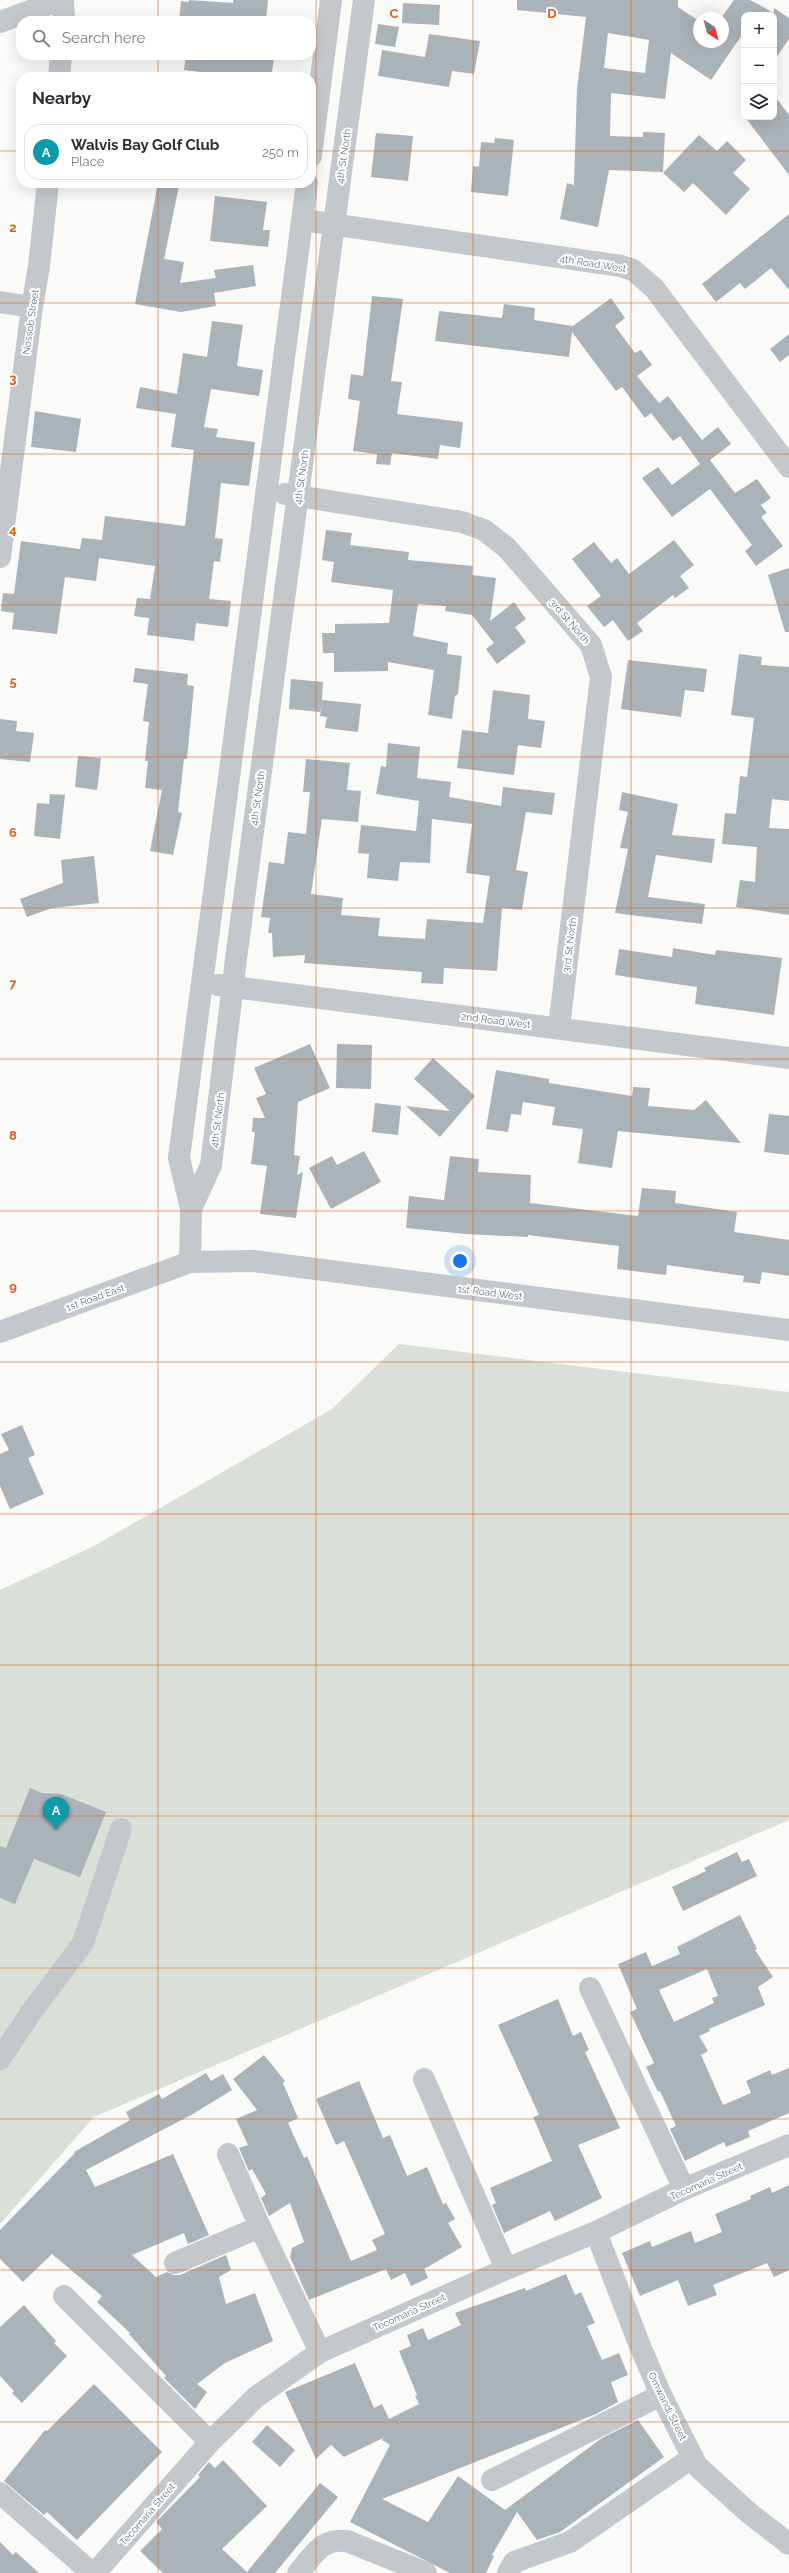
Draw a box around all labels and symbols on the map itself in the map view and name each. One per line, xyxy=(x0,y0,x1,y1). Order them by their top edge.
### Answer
text: C xyxy=(390,6,399,21)
text: D xyxy=(547,6,557,21)
north arrow xyxy=(693,12,729,48)
street label: 4th St North xyxy=(334,128,353,184)
text: 2 xyxy=(9,220,17,235)
street label: 4th Road West xyxy=(559,253,628,274)
street label: Nossob Street xyxy=(20,288,41,355)
text: 3 xyxy=(9,371,17,386)
street label: 4th St North xyxy=(292,449,311,505)
text: 4 xyxy=(9,522,17,537)
street label: 3rd St North xyxy=(547,597,592,646)
text: 5 xyxy=(9,674,17,689)
street label: 4th St North xyxy=(248,770,267,826)
text: 6 xyxy=(9,825,17,840)
street label: 3rd St North xyxy=(561,917,578,973)
text: 7 xyxy=(9,976,17,991)
street label: 2nd Road West xyxy=(461,1011,532,1030)
street label: 4th St North xyxy=(209,1092,226,1148)
text: 8 xyxy=(9,1128,17,1143)
your location xyxy=(450,1251,470,1271)
text: 9 xyxy=(9,1279,17,1294)
street label: 1st Road East xyxy=(65,1282,126,1313)
street label: 1st Road West xyxy=(457,1283,524,1302)
pin: A xyxy=(43,1797,69,1830)
street label: Tecomaria Street xyxy=(668,2160,745,2202)
street label: Tecomaria Street xyxy=(371,2291,448,2333)
street label: Omwandi Street xyxy=(646,2370,689,2443)
street label: Tecomaria Street xyxy=(118,2481,178,2547)

